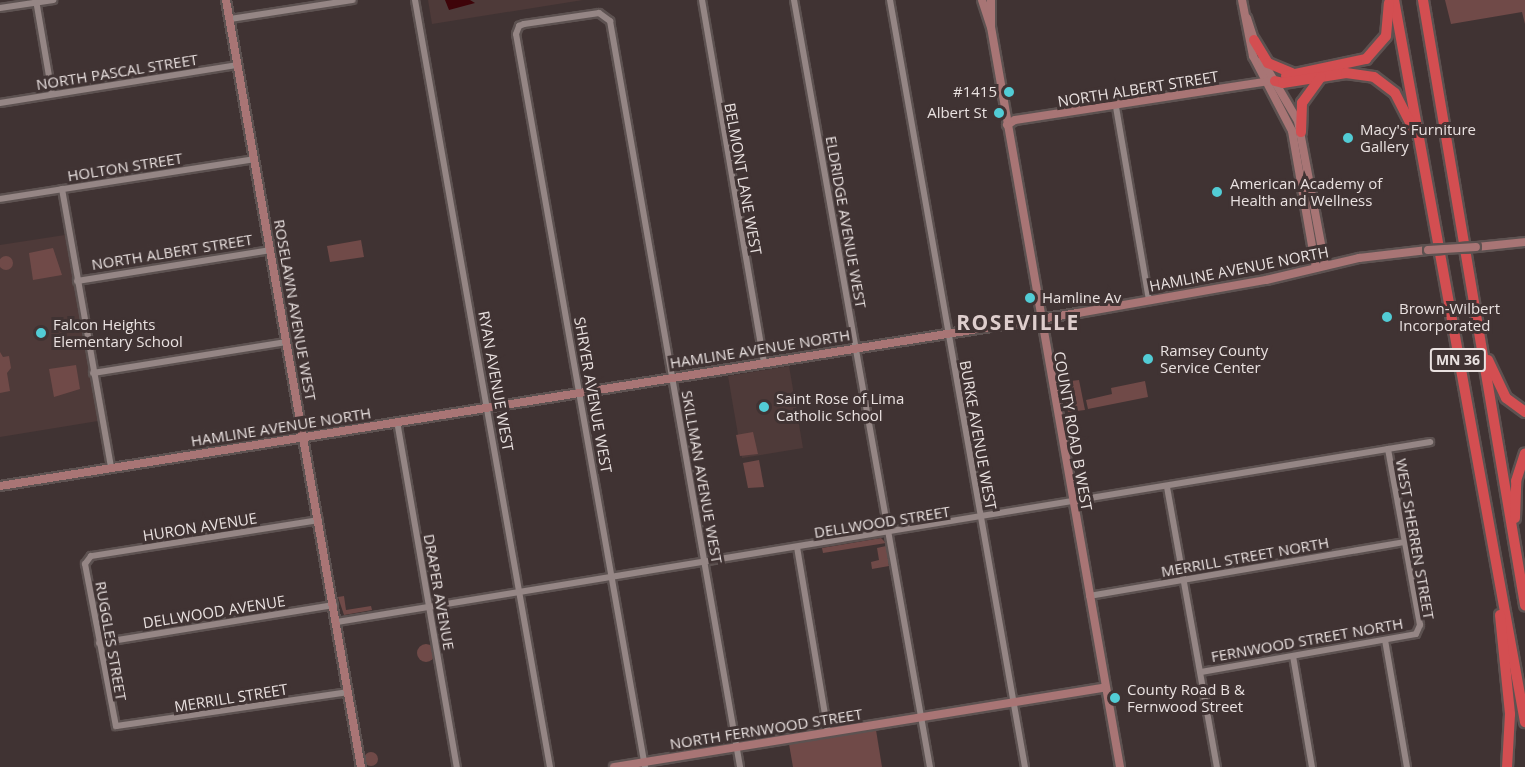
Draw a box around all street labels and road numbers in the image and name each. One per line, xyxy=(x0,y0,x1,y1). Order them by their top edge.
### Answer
street label: NORTH PASCAL STREET xyxy=(35,50,199,94)
street label: NORTH ALBERT STREET xyxy=(1056,67,1220,111)
street label: BELMONT LANE WEST xyxy=(721,102,765,256)
street label: ELDRIDGE AVENUE WEST xyxy=(822,135,870,309)
street label: HOLTON STREET xyxy=(66,149,184,185)
street label: ROSELAWN AVENUE WEST xyxy=(270,218,320,402)
street label: NORTH ALBERT STREET xyxy=(90,230,254,274)
street label: HAMLINE AVENUE NORTH xyxy=(1148,243,1330,295)
street label: RYAN AVENUE WEST xyxy=(475,309,517,453)
street label: SHRYER AVENUE WEST xyxy=(570,315,616,475)
street label: HAMLINE AVENUE NORTH xyxy=(669,326,851,372)
road number: MN 36 xyxy=(1430,349,1486,371)
street label: COUNTY ROAD B WEST xyxy=(1050,350,1096,512)
street label: BURKE AVENUE WEST xyxy=(956,359,1000,511)
street label: SKILLMAN AVENUE WEST xyxy=(678,389,726,565)
street label: HAMLINE AVENUE NORTH xyxy=(190,404,372,450)
street label: WEST SHERREN STREET xyxy=(1392,457,1438,621)
street label: DELLWOOD STREET xyxy=(813,502,951,542)
street label: HURON AVENUE xyxy=(142,509,258,545)
street label: DRAPER AVENUE xyxy=(420,533,458,651)
street label: MERRILL STREET NORTH xyxy=(1160,533,1330,581)
street label: RUGGLES STREET xyxy=(92,580,130,702)
street label: DELLWOOD AVENUE xyxy=(141,592,287,632)
street label: FERNWOOD STREET NORTH xyxy=(1210,614,1404,666)
street label: MERRILL STREET xyxy=(173,680,289,716)
street label: NORTH FERNWOOD STREET xyxy=(668,705,864,753)

